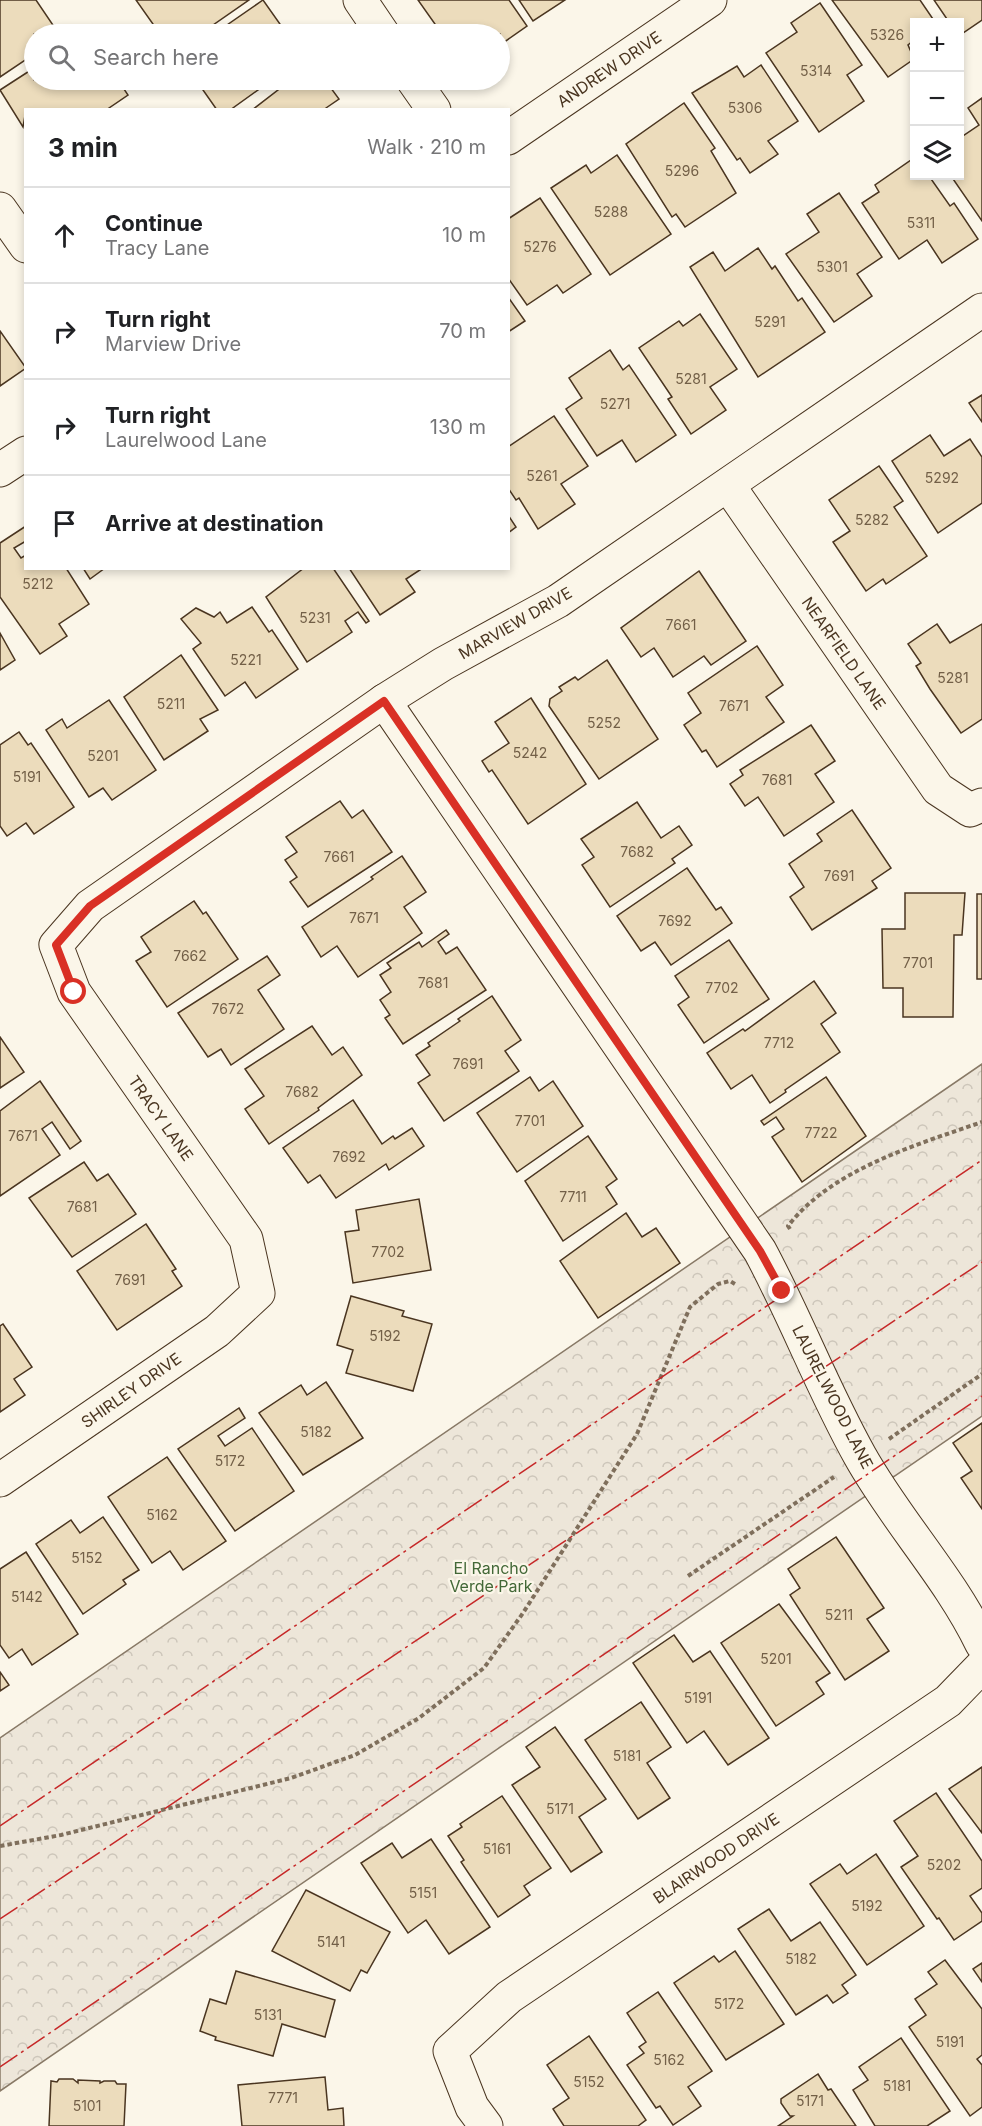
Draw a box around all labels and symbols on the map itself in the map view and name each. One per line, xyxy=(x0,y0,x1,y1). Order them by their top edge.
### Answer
house number: 5326 xyxy=(870,26,904,43)
street label: ANDREW DRIVE xyxy=(553,27,665,111)
house number: 5314 xyxy=(800,62,832,79)
house number: 5306 xyxy=(728,99,762,116)
house number: 5296 xyxy=(665,162,699,179)
house number: 5288 xyxy=(594,203,628,220)
house number: 5311 xyxy=(907,214,935,231)
house number: 5276 xyxy=(523,238,557,255)
house number: 5301 xyxy=(816,258,848,275)
house number: 5291 xyxy=(754,313,786,330)
house number: 5281 xyxy=(675,370,707,387)
house number: 5271 xyxy=(600,395,630,412)
house number: 5261 xyxy=(526,467,558,484)
house number: 5292 xyxy=(925,469,959,486)
house number: 5282 xyxy=(855,511,889,528)
house number: 5212 xyxy=(22,575,54,592)
street label: MARVIEW DRIVE xyxy=(455,582,575,664)
street label: NEARFIELD LANE xyxy=(798,593,890,713)
house number: 5231 xyxy=(299,609,331,626)
house number: 7661 xyxy=(666,616,696,633)
house number: 5221 xyxy=(230,651,262,668)
house number: 5281 xyxy=(937,669,969,686)
house number: 5211 xyxy=(157,695,185,712)
house number: 7671 xyxy=(719,697,749,714)
house number: 5252 xyxy=(587,714,621,731)
house number: 5242 xyxy=(513,744,547,761)
house number: 5201 xyxy=(87,747,119,764)
house number: 5191 xyxy=(13,768,41,785)
house number: 7681 xyxy=(762,771,792,788)
house number: 7682 xyxy=(620,843,654,860)
house number: 7661 xyxy=(324,848,354,865)
house number: 7691 xyxy=(824,867,854,884)
house number: 7671 xyxy=(349,909,379,926)
house number: 7692 xyxy=(658,912,692,929)
house number: 7662 xyxy=(173,947,207,964)
house number: 7701 xyxy=(903,954,933,971)
house number: 7681 xyxy=(418,974,448,991)
route start xyxy=(60,978,86,1004)
house number: 7702 xyxy=(705,979,739,996)
house number: 7672 xyxy=(212,1000,244,1017)
house number: 7712 xyxy=(764,1034,794,1051)
house number: 7691 xyxy=(453,1055,483,1072)
street label: TRACY LANE xyxy=(124,1071,198,1165)
house number: 7682 xyxy=(285,1083,319,1100)
house number: 7701 xyxy=(515,1112,545,1129)
house number: 7722 xyxy=(804,1124,838,1141)
house number: 7671 xyxy=(8,1127,38,1144)
house number: 7692 xyxy=(332,1148,366,1165)
house number: 7711 xyxy=(559,1188,587,1205)
house number: 7681 xyxy=(67,1198,97,1215)
house number: 7702 xyxy=(371,1243,405,1260)
house number: 7691 xyxy=(115,1271,145,1288)
route end xyxy=(768,1277,794,1303)
street label: LAURELWOOD LANE xyxy=(788,1322,878,1472)
house number: 5192 xyxy=(369,1327,401,1344)
street label: SHIRLEY DRIVE xyxy=(77,1348,185,1432)
house number: 5182 xyxy=(300,1423,332,1440)
house number: 5172 xyxy=(215,1452,245,1469)
house number: 5162 xyxy=(146,1506,178,1523)
house number: 5152 xyxy=(71,1549,103,1566)
park label: El Rancho Verde Park xyxy=(449,1558,533,1596)
house number: 5142 xyxy=(11,1588,43,1605)
house number: 5211 xyxy=(825,1606,853,1623)
house number: 5201 xyxy=(760,1650,792,1667)
house number: 5191 xyxy=(684,1689,712,1706)
house number: 5181 xyxy=(613,1747,641,1764)
house number: 5171 xyxy=(546,1800,574,1817)
street label: BLAIRWOOD DRIVE xyxy=(649,1808,783,1908)
house number: 5161 xyxy=(483,1840,511,1857)
house number: 5202 xyxy=(927,1856,961,1873)
house number: 5151 xyxy=(409,1884,437,1901)
house number: 5192 xyxy=(851,1897,883,1914)
house number: 5141 xyxy=(317,1933,345,1950)
house number: 5182 xyxy=(785,1950,817,1967)
house number: 5172 xyxy=(714,1995,744,2012)
house number: 5131 xyxy=(254,2006,282,2023)
house number: 5191 xyxy=(936,2033,964,2050)
house number: 5162 xyxy=(653,2051,685,2068)
house number: 5152 xyxy=(573,2073,605,2090)
house number: 5181 xyxy=(883,2077,911,2094)
house number: 7771 xyxy=(268,2089,298,2106)
house number: 5171 xyxy=(796,2092,824,2109)
house number: 5101 xyxy=(73,2097,101,2114)

